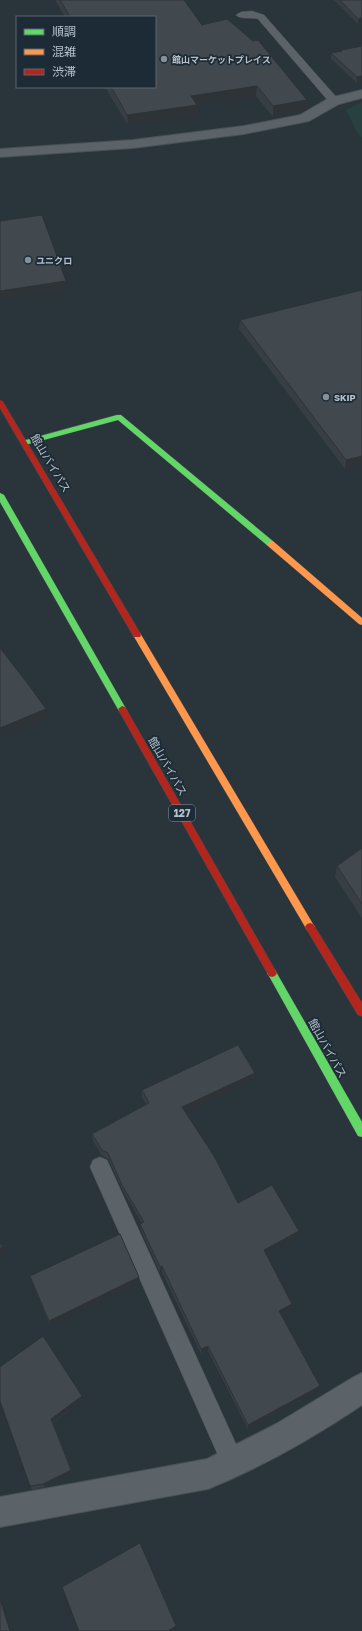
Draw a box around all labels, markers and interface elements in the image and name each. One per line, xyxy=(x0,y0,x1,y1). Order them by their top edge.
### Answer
legend xyxy=(16,16,156,88)
text: 順調 xyxy=(52,24,76,39)
text: 混雑 xyxy=(52,44,76,59)
marker: 館山マーケットプレイス xyxy=(159,54,169,64)
place label: 館山マーケットプレイス xyxy=(172,54,271,65)
text: 渋滞 xyxy=(52,64,76,79)
marker: ユニクロ xyxy=(23,255,33,265)
place label: ユニクロ xyxy=(36,255,72,266)
marker: SKIP xyxy=(321,392,331,402)
place label: SKIP xyxy=(334,392,356,403)
street label: 館山バイパス xyxy=(28,431,74,495)
street label: 館山バイパス xyxy=(146,734,190,798)
road number: 127 xyxy=(169,805,195,821)
street label: 館山バイパス xyxy=(306,1016,350,1080)

